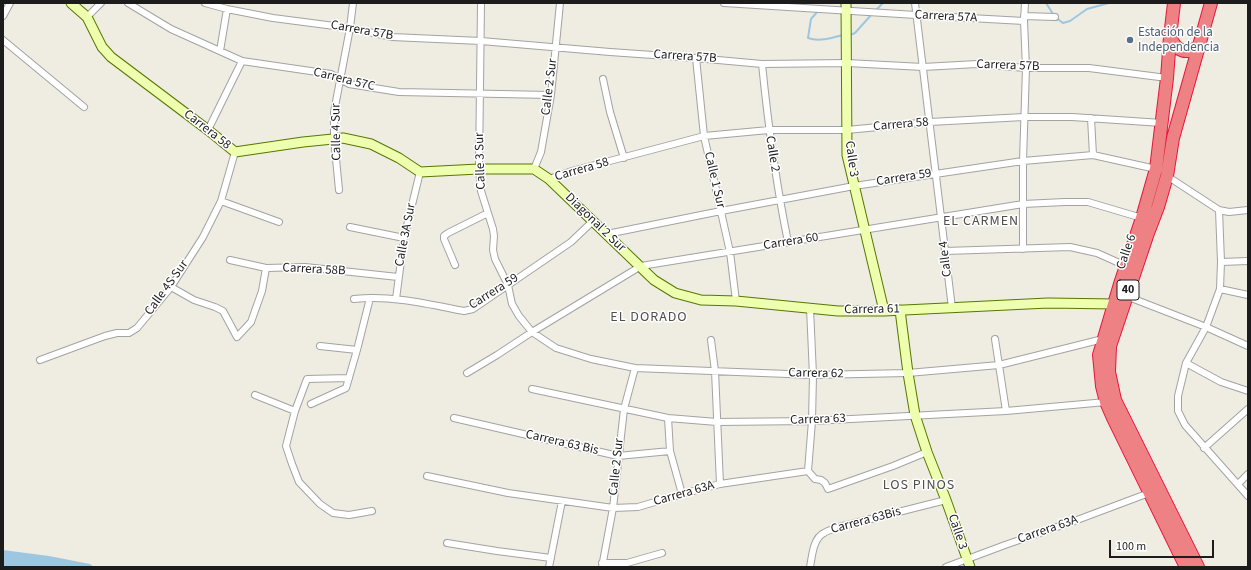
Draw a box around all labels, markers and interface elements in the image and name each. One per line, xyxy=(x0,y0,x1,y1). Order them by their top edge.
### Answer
street label: Carrera 57A xyxy=(914,8,978,26)
street label: Carrera 57B xyxy=(330,18,394,44)
place label: Estación de la Independencia xyxy=(1138,25,1219,56)
marker: Estación de la Independencia xyxy=(1125,35,1135,45)
street label: Carrera 57B xyxy=(653,47,717,67)
street label: Carrera 57B xyxy=(976,57,1040,75)
street label: Calle 2 Sur xyxy=(539,58,561,116)
street label: Carrera 57C xyxy=(312,65,376,95)
street label: Calle 4 Sur xyxy=(329,103,345,161)
street label: Carrera 58 xyxy=(180,107,234,153)
street label: Carrera 58 xyxy=(873,115,929,135)
street label: Calle 3 Sur xyxy=(472,132,490,190)
street label: Calle 2 xyxy=(761,135,783,173)
street label: Calle 3 xyxy=(841,140,861,178)
street label: Calle 1 Sur xyxy=(700,150,728,210)
street label: Carrera 58 xyxy=(553,155,611,185)
street label: Carrera 59 xyxy=(875,166,933,190)
street label: Diagonal 2 Sur xyxy=(561,190,629,256)
street label: Calle 3A Sur xyxy=(392,202,420,268)
district label: EL CARMEN xyxy=(943,214,1019,230)
street label: Carrera 60 xyxy=(762,230,820,254)
street label: Calle 6 xyxy=(1114,232,1140,272)
street label: Calle 4 xyxy=(936,240,956,278)
street label: Calle 4S Sur xyxy=(142,257,192,319)
street label: Carrera 58B xyxy=(282,261,346,279)
street label: Carrera 59 xyxy=(466,271,522,313)
road number: 40 xyxy=(1117,280,1139,300)
street label: Carrera 61 xyxy=(844,302,900,318)
district label: EL DORADO xyxy=(610,310,688,326)
street label: Carrera 62 xyxy=(788,366,844,382)
street label: Carrera 63 xyxy=(790,411,846,429)
street label: Carrera 63 Bis xyxy=(524,427,600,459)
street label: Calle 2 Sur xyxy=(606,438,628,496)
street label: Carrera 63A xyxy=(652,478,716,510)
district label: LOS PINOS xyxy=(883,478,955,494)
street label: Carrera 63Bis xyxy=(829,504,903,538)
street label: Calle 3 xyxy=(944,512,970,552)
street label: Carrera 63A xyxy=(1016,512,1080,548)
scale bar xyxy=(1111,532,1216,558)
text: 100 m xyxy=(1116,538,1146,555)

